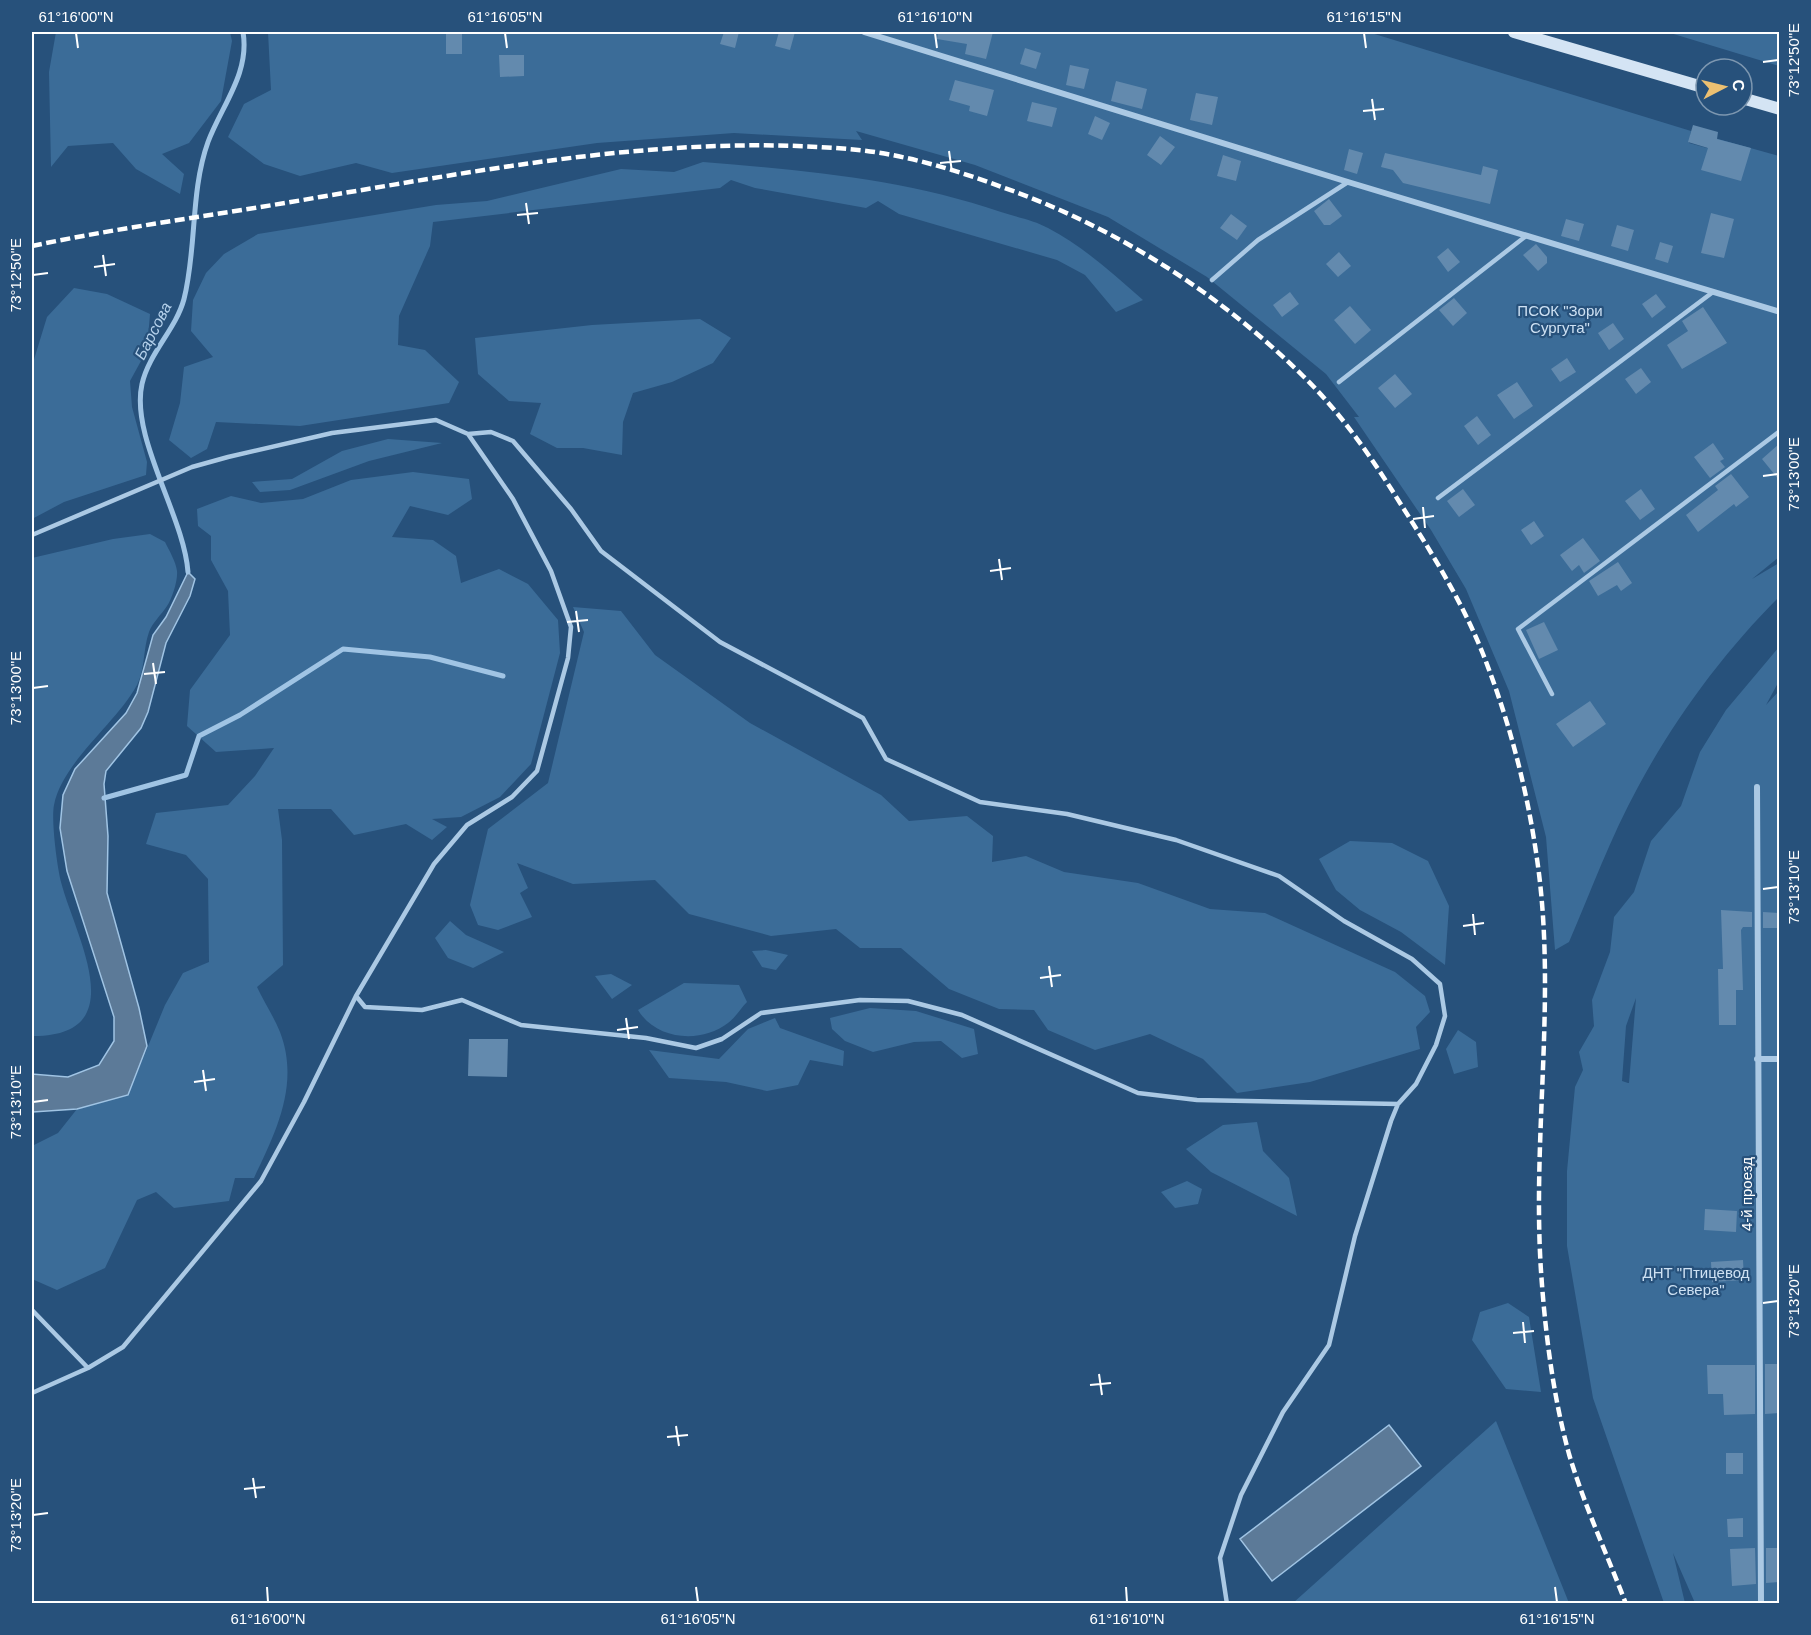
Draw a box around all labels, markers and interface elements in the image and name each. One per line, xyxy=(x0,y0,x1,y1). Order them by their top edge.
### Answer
text: 61°16'00"N xyxy=(38,8,114,25)
text: 61°16'05"N xyxy=(467,8,543,25)
text: 61°16'10"N xyxy=(897,8,973,25)
text: 61°16'15"N xyxy=(1326,8,1402,25)
text: 73°12'50"E xyxy=(1785,23,1802,97)
north arrow xyxy=(1694,57,1754,117)
text: С xyxy=(1729,78,1748,92)
text: 73°12'50"E xyxy=(7,238,24,312)
water label: Барсова xyxy=(131,299,175,362)
park label: ПСОК "Зори Сургута" xyxy=(1517,302,1603,336)
text: 73°13'00"E xyxy=(1785,437,1802,511)
text: 73°13'00"E xyxy=(7,651,24,725)
text: 73°13'10"E xyxy=(1785,850,1802,924)
text: 73°13'10"E xyxy=(7,1065,24,1139)
street label: 4-й проезд xyxy=(1738,1157,1755,1231)
park label: ДНТ "Птицевод Севера" xyxy=(1642,1264,1750,1298)
text: 73°13'20"E xyxy=(1785,1264,1802,1338)
text: 73°13'20"E xyxy=(7,1478,24,1552)
text: 61°16'00"N xyxy=(230,1610,306,1627)
text: 61°16'05"N xyxy=(660,1610,736,1627)
text: 61°16'10"N xyxy=(1089,1610,1165,1627)
text: 61°16'15"N xyxy=(1519,1610,1595,1627)

